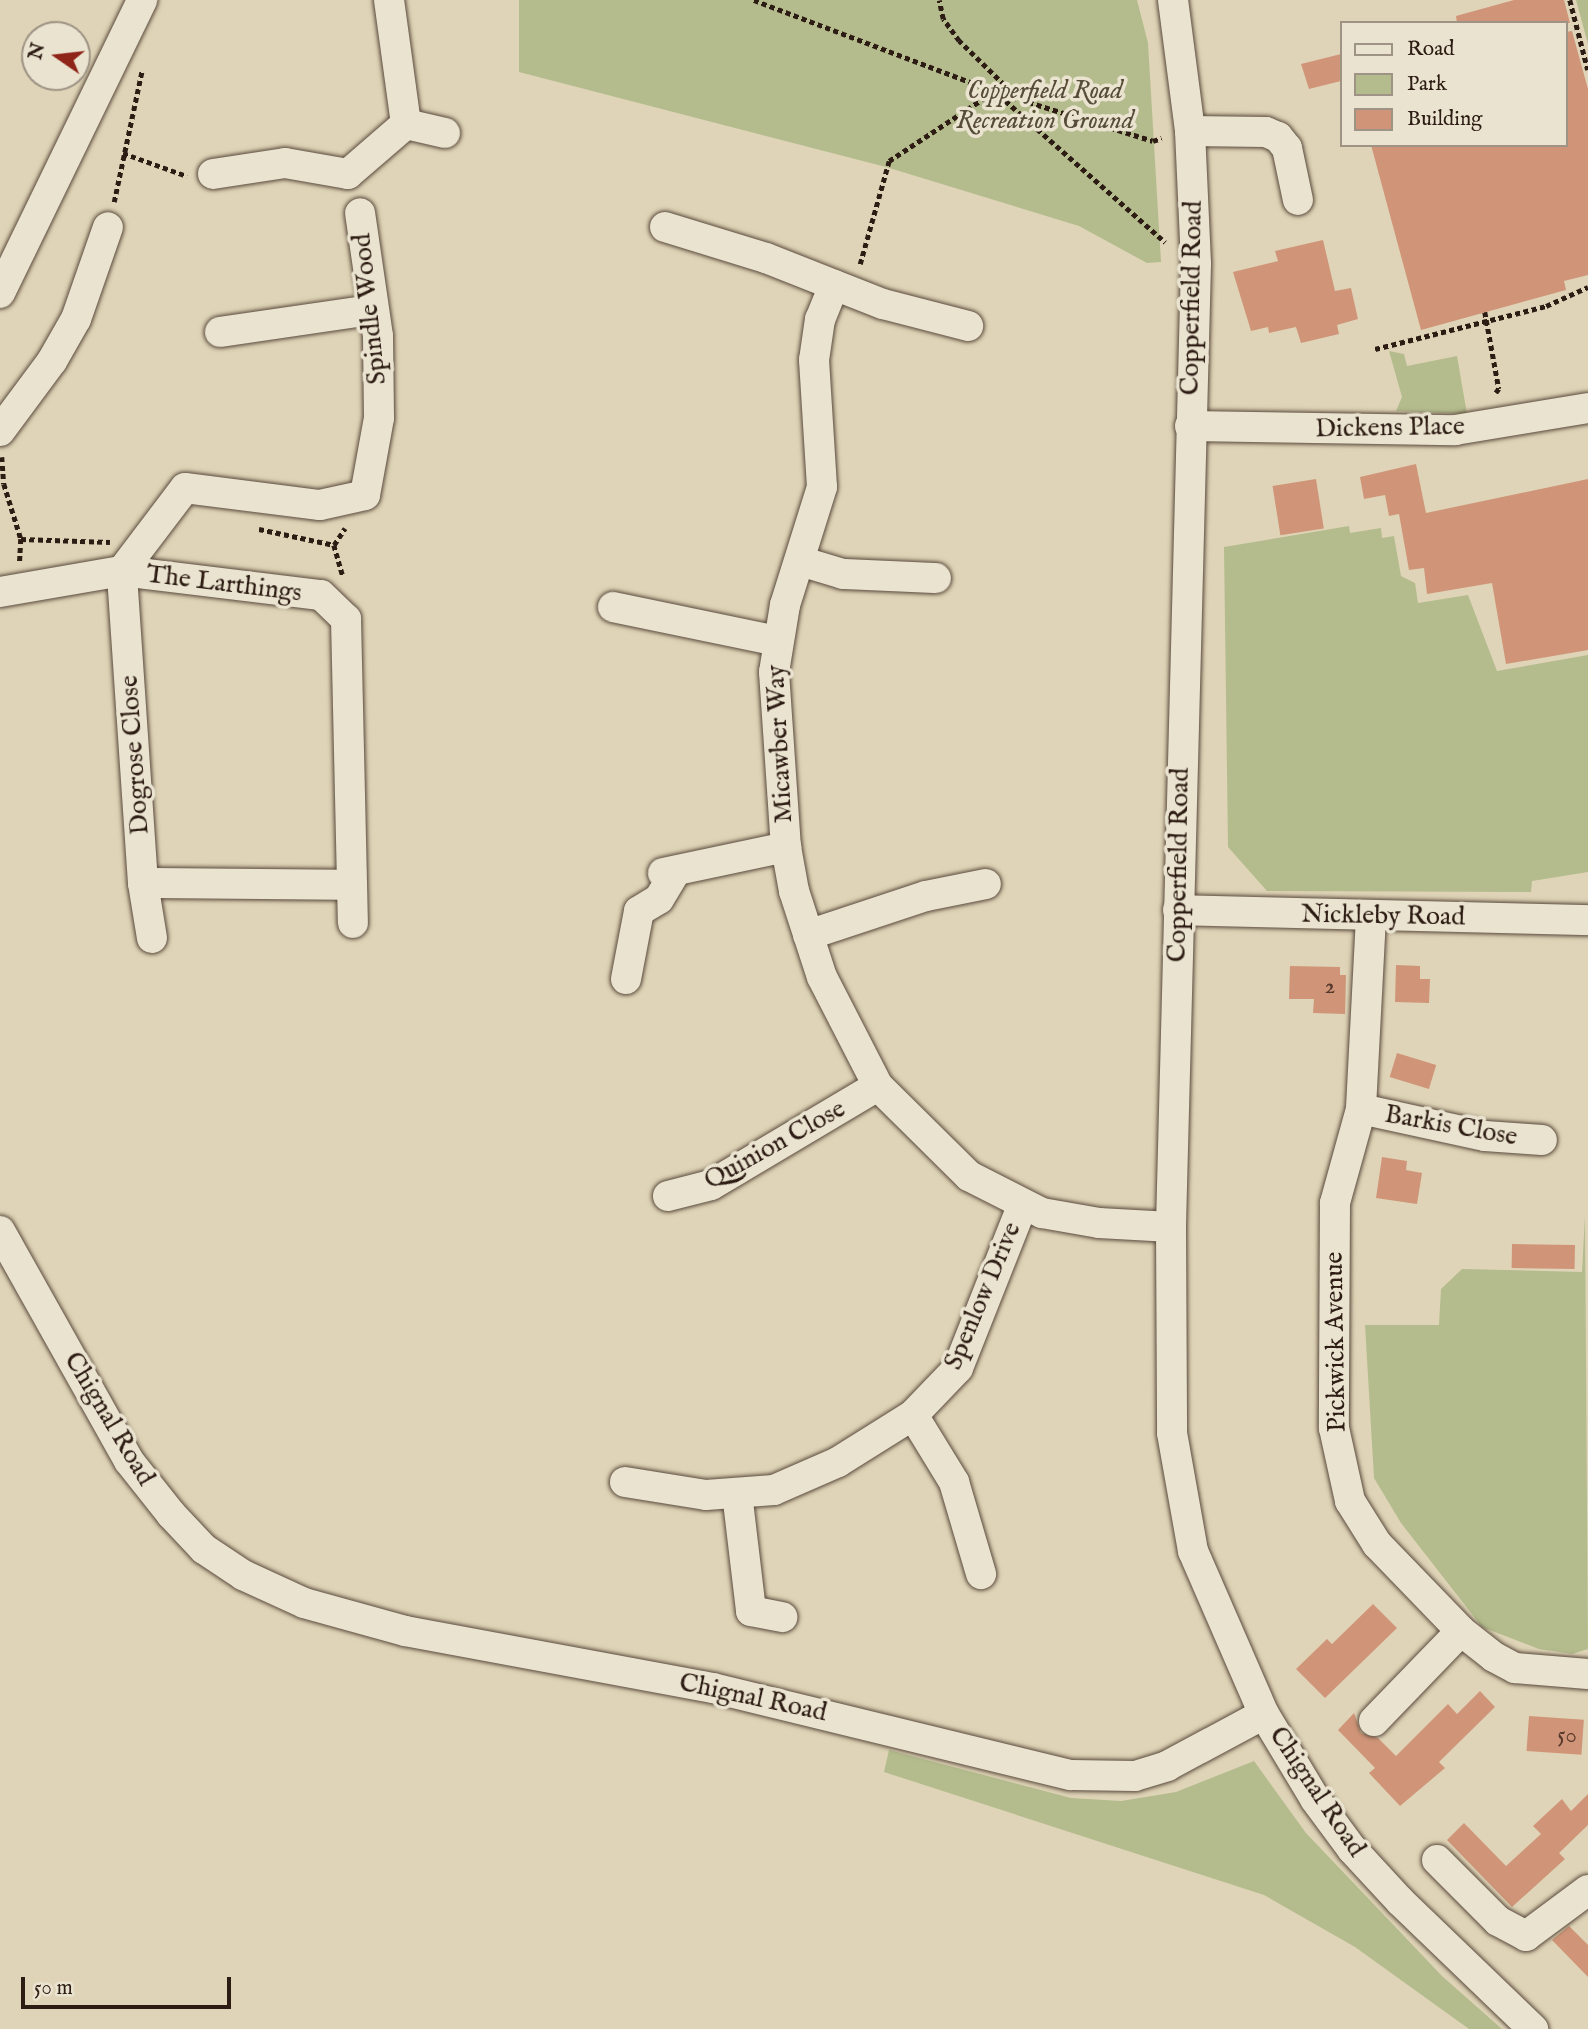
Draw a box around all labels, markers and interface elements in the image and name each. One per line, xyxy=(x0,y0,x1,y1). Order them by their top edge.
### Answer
north arrow xyxy=(21,21,91,91)
legend xyxy=(1340,21,1567,147)
text: Road xyxy=(1407,36,1454,63)
text: N xyxy=(24,41,51,62)
text: Park xyxy=(1407,71,1447,98)
park label: Copperfield Road Recreation Ground xyxy=(956,75,1134,136)
text: Building xyxy=(1407,106,1482,133)
street label: Copperfield Road xyxy=(1175,200,1209,396)
street label: Spindle Wood xyxy=(347,232,393,386)
street label: Dickens Place xyxy=(1315,411,1465,445)
street label: The Larthings xyxy=(144,559,304,609)
street label: Micawber Way xyxy=(760,664,800,824)
street label: Dogrose Close xyxy=(114,674,156,836)
street label: Copperfield Road xyxy=(1162,767,1196,963)
street label: Nickleby Road xyxy=(1301,899,1465,933)
house number: 2 xyxy=(1325,973,1335,1001)
street label: Quinion Close xyxy=(699,1093,851,1197)
street label: Barkis Close xyxy=(1382,1099,1520,1153)
street label: Spenlow Drive xyxy=(938,1218,1028,1374)
street label: Pickwick Avenue xyxy=(1319,1251,1353,1433)
street label: Chignal Road xyxy=(57,1347,161,1491)
street label: Chignal Road xyxy=(676,1667,830,1729)
street label: Chignal Road xyxy=(1262,1721,1372,1863)
house number: 50 xyxy=(1557,1722,1577,1750)
scale bar xyxy=(24,1962,234,2006)
text: 50 m xyxy=(34,1975,73,2002)

